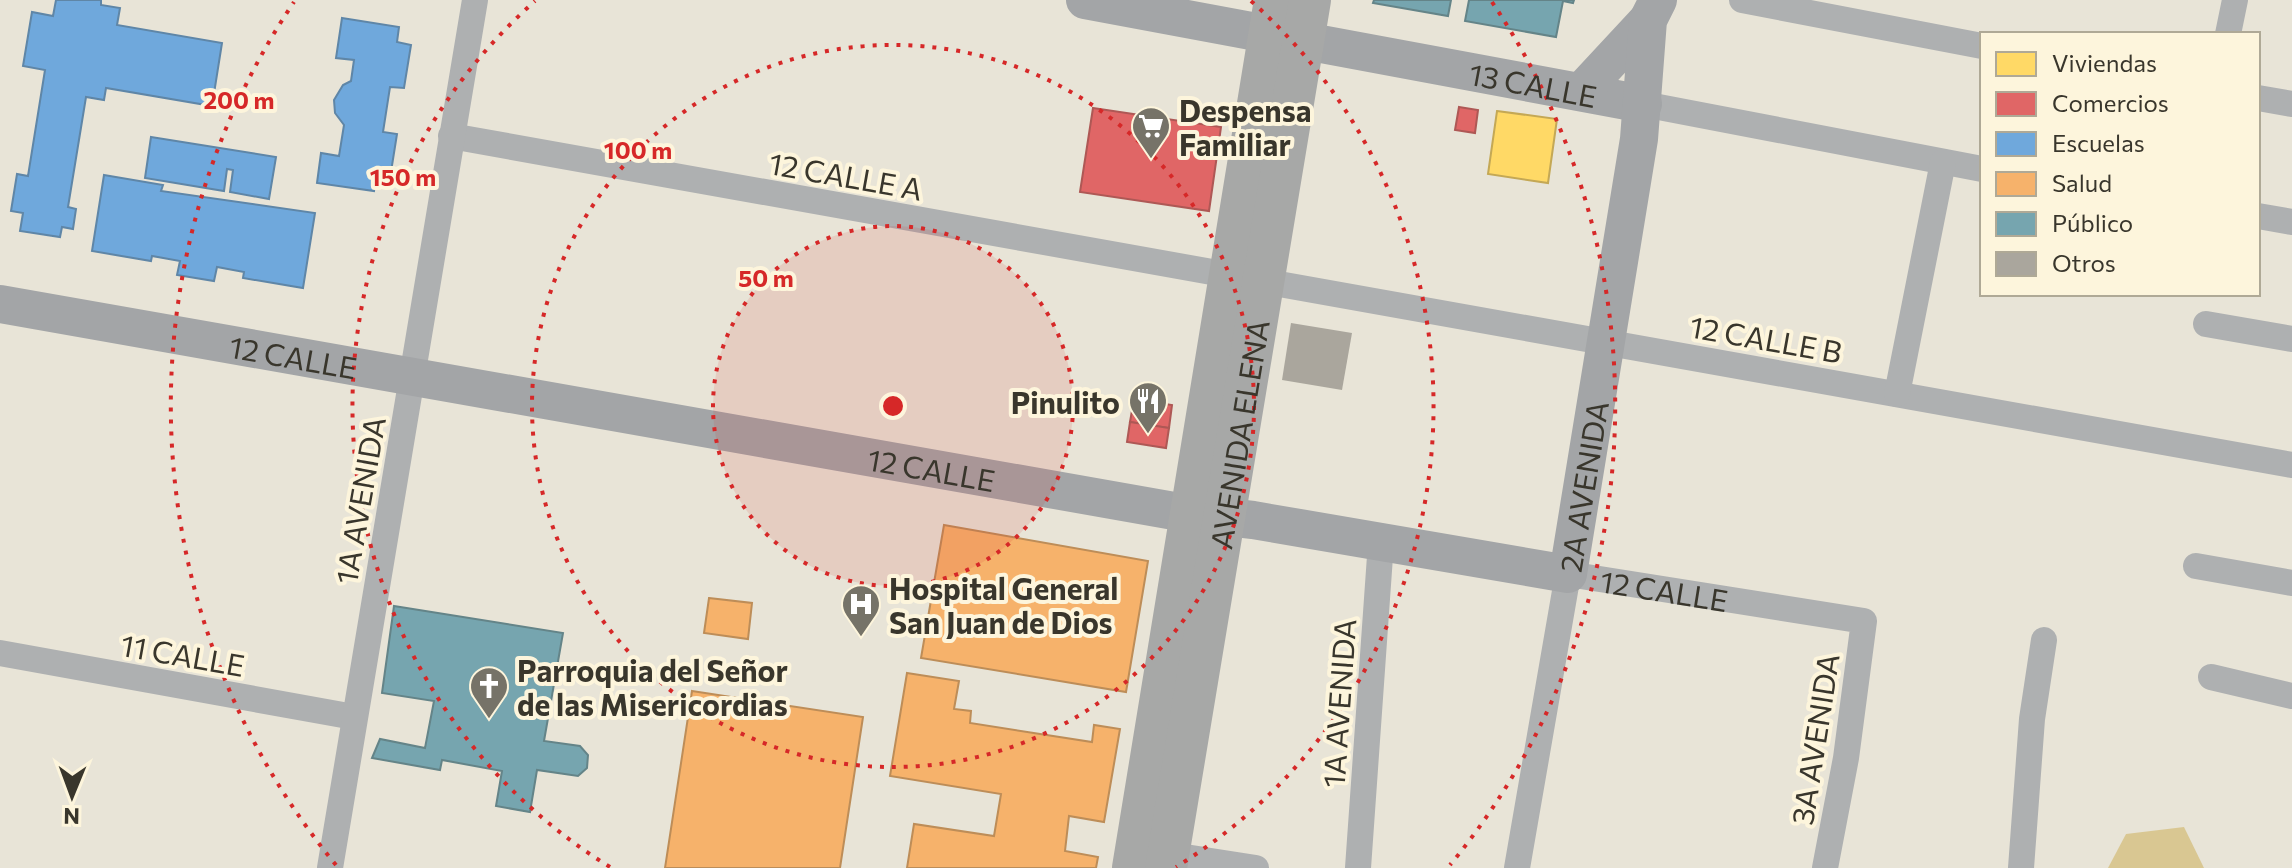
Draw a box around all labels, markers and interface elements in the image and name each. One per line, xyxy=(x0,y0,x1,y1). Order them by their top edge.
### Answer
legend xyxy=(1980,32,2260,296)
text: Viviendas xyxy=(2052,48,2157,77)
street label: 13 CALLE xyxy=(1466,54,1600,114)
text: 200 m xyxy=(204,85,274,114)
text: Comercios xyxy=(2052,88,2169,117)
place label: Despensa Familiar xyxy=(1179,91,1311,162)
supermarket icon: Despensa Familiar xyxy=(1130,105,1172,160)
text: Escuelas xyxy=(2052,128,2145,157)
text: 100 m xyxy=(604,135,672,164)
street label: 12 CALLE A xyxy=(766,143,926,207)
text: 150 m xyxy=(370,162,436,191)
text: Salud xyxy=(2052,168,2112,197)
text: Público xyxy=(2052,208,2133,237)
text: Otros xyxy=(2052,248,2116,277)
text: 50 m xyxy=(738,263,794,292)
street label: 12 CALLE B xyxy=(1687,306,1845,370)
street label: AVENIDA ELENA xyxy=(1201,317,1275,551)
street label: 12 CALLE xyxy=(227,326,360,385)
restaurant icon: Pinulito xyxy=(1127,380,1169,435)
place label: Pinulito xyxy=(1011,383,1120,420)
centre of rings xyxy=(879,392,907,420)
street label: 2A AVENIDA xyxy=(1550,398,1614,575)
street label: 1A AVENIDA xyxy=(326,414,392,586)
street label: 12 CALLE xyxy=(865,439,998,498)
street label: 12 CALLE xyxy=(1598,561,1731,618)
place label: Hospital General San Juan de Dios xyxy=(889,569,1119,640)
hospital icon: Hospital General San Juan de Dios xyxy=(840,583,882,638)
street label: 1A AVENIDA xyxy=(1314,617,1362,789)
street label: 11 CALLE xyxy=(118,625,248,683)
place label: Parroquia del Señor de las Misericordias xyxy=(517,651,788,722)
street label: 3A AVENIDA xyxy=(1782,651,1846,827)
church icon: Parroquia del Señor de las Misericordias xyxy=(468,665,510,720)
north arrow xyxy=(32,756,112,836)
text: N xyxy=(63,803,80,830)

